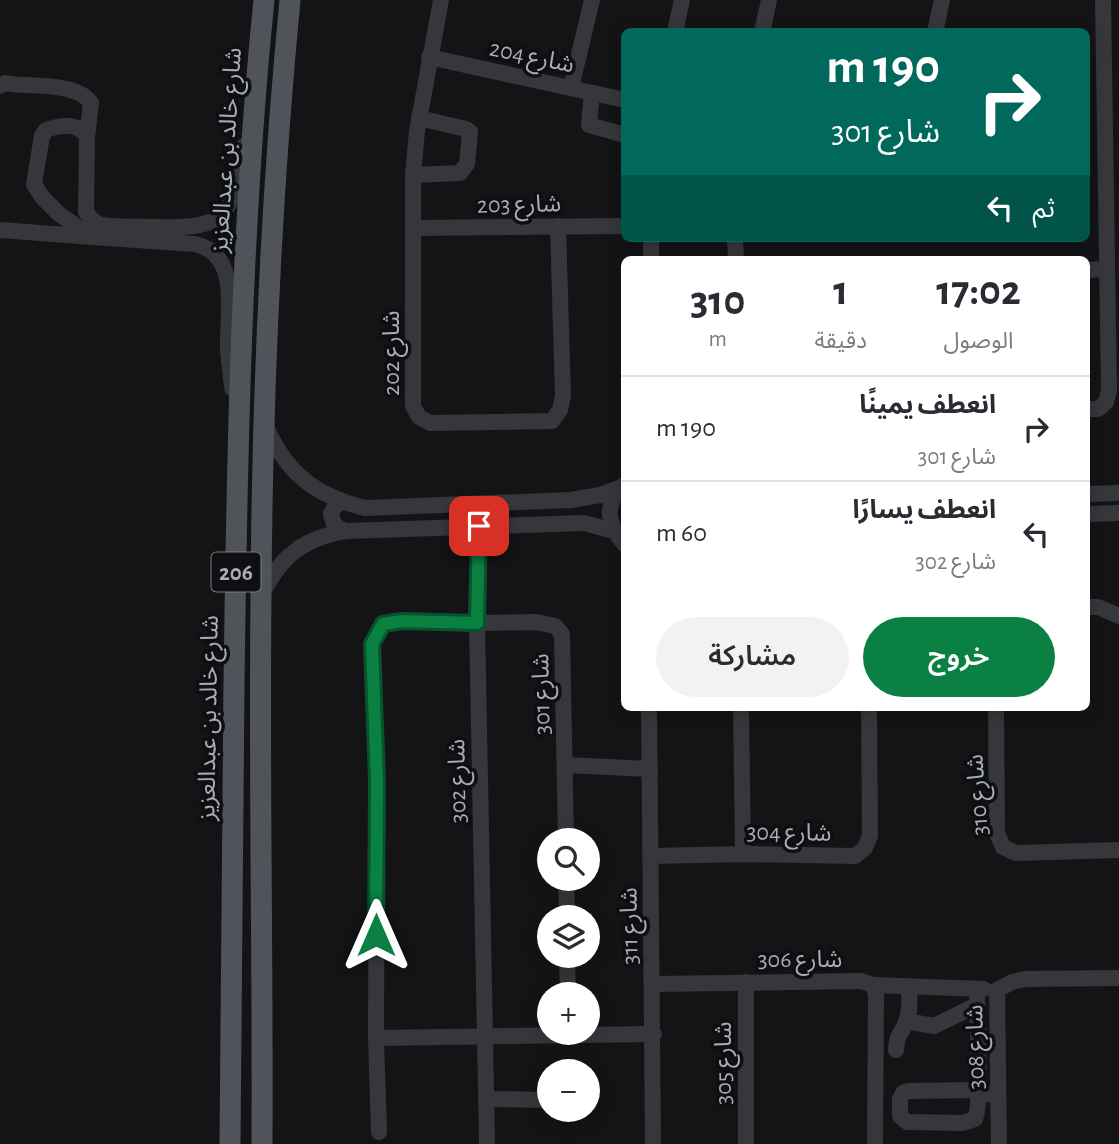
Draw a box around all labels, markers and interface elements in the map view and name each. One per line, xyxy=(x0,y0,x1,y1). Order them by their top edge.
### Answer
street label: شارع 204 xyxy=(486,36,576,82)
text: 190 m xyxy=(826,43,940,92)
street label: شارع خالد بن عبدالعزيز xyxy=(208,47,250,255)
icon: right xyxy=(964,56,1055,147)
text: شارع 301 xyxy=(831,116,940,148)
icon: left xyxy=(981,189,1019,227)
street label: شارع 203 xyxy=(477,192,561,222)
text: ثم xyxy=(1033,196,1055,222)
text: 1 xyxy=(833,270,848,312)
text: 17:02 xyxy=(936,270,1021,312)
text: 310 xyxy=(690,280,745,322)
street label: شارع 202 xyxy=(380,310,408,396)
text: m xyxy=(709,328,727,351)
text: دقيقة xyxy=(815,330,867,353)
text: الوصول xyxy=(944,330,1013,353)
text: انعطف يمينًا xyxy=(859,392,996,418)
icon: right xyxy=(1017,410,1055,448)
text: 190 m xyxy=(656,415,716,441)
text: شارع 301 xyxy=(918,446,996,469)
pin xyxy=(449,496,509,556)
text: انعطف يسارًا xyxy=(852,497,996,523)
icon: arrive xyxy=(460,507,498,545)
icon: left xyxy=(1017,515,1055,553)
text: 60 m xyxy=(656,520,707,546)
text: شارع 302 xyxy=(915,551,996,574)
road number: 206 xyxy=(212,552,260,592)
street label: شارع خالد بن عبدالعزيز xyxy=(195,615,227,822)
button: مشاركة xyxy=(656,617,849,697)
button: خروج xyxy=(863,617,1055,697)
street label: شارع 301 xyxy=(529,653,559,735)
street label: شارع 302 xyxy=(445,739,475,823)
street label: شارع 310 xyxy=(963,753,997,836)
street label: شارع 304 xyxy=(746,820,832,850)
map controls xyxy=(537,828,600,1122)
button: search xyxy=(537,828,600,891)
street label: شارع 311 xyxy=(617,887,647,965)
position arrow xyxy=(339,898,413,972)
button: layers xyxy=(537,905,600,968)
street label: شارع 306 xyxy=(758,948,842,976)
button: + xyxy=(537,982,600,1045)
street label: شارع 308 xyxy=(963,1004,993,1090)
street label: شارع 305 xyxy=(712,1021,740,1105)
button: − xyxy=(537,1059,600,1122)

